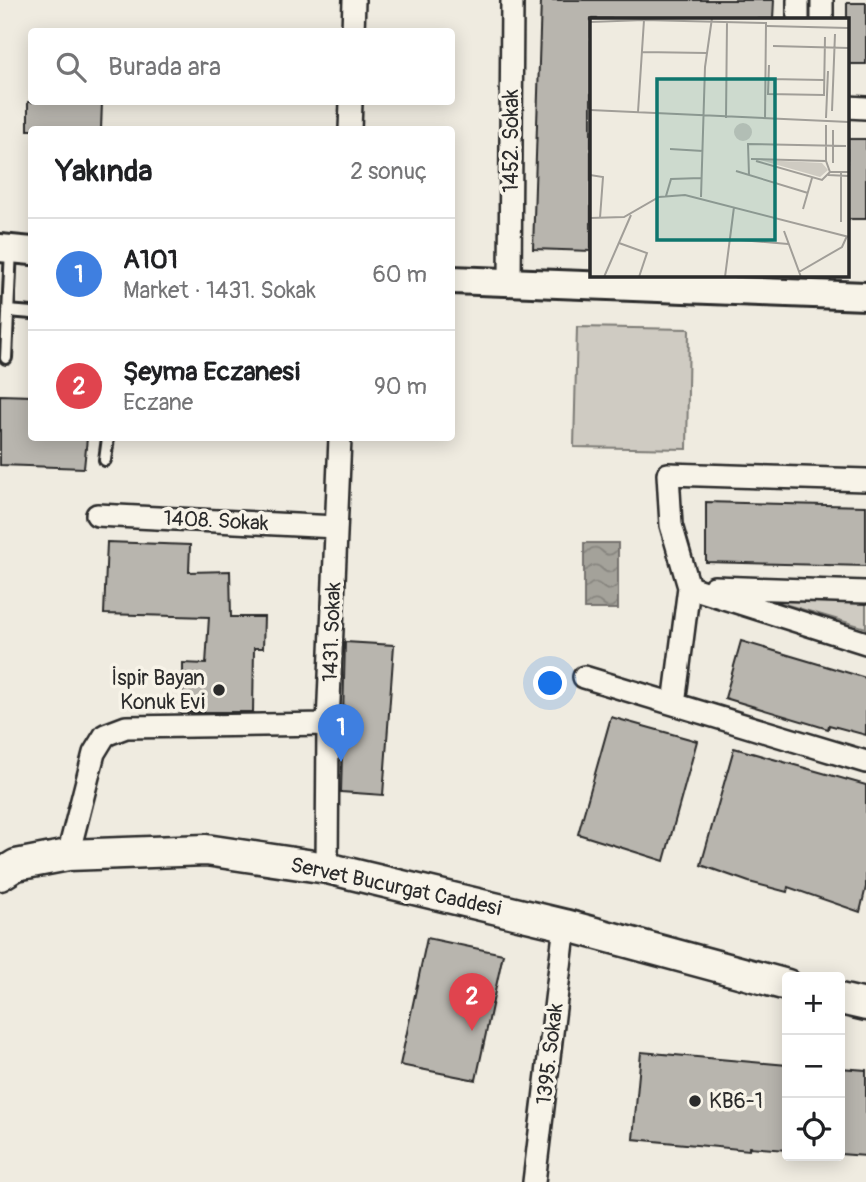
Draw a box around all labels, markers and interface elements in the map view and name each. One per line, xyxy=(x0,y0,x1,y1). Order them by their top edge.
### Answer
inset map xyxy=(590,18,848,276)
search box xyxy=(28,28,455,105)
icon: search xyxy=(52,48,90,86)
text: Burada ara xyxy=(108,51,221,83)
street label: 1452. Sokak xyxy=(498,89,525,193)
text: Yakında xyxy=(56,153,152,190)
text: 2 sonuç xyxy=(350,157,427,186)
text: A101 xyxy=(123,244,178,276)
text: 1 xyxy=(75,260,84,289)
text: 60 m xyxy=(372,260,427,289)
text: Market · 1431. Sokak xyxy=(123,276,316,305)
text: Şeyma Eczanesi xyxy=(123,356,300,388)
text: 2 xyxy=(73,372,85,401)
text: 90 m xyxy=(374,372,427,401)
text: Eczane xyxy=(123,388,193,417)
street label: 1408. Sokak xyxy=(163,505,270,537)
street label: 1431. Sokak xyxy=(317,581,347,683)
place label: İspir Bayan Konuk Evi xyxy=(111,665,205,716)
your location xyxy=(533,666,567,700)
marker: İspir Bayan Konuk Evi xyxy=(211,682,227,698)
pin: 1 xyxy=(318,704,364,762)
street label: Servet Bucurgat Caddesi xyxy=(288,851,504,923)
map controls xyxy=(782,972,845,1161)
button: + xyxy=(782,972,845,1035)
pin: 2 xyxy=(449,973,495,1031)
street label: 1395. Sokak xyxy=(530,1001,570,1106)
button: − xyxy=(782,1035,845,1098)
place label: KB6-1 xyxy=(709,1088,763,1115)
marker: KB6-1 xyxy=(687,1093,703,1109)
button: locate xyxy=(782,1098,845,1161)

